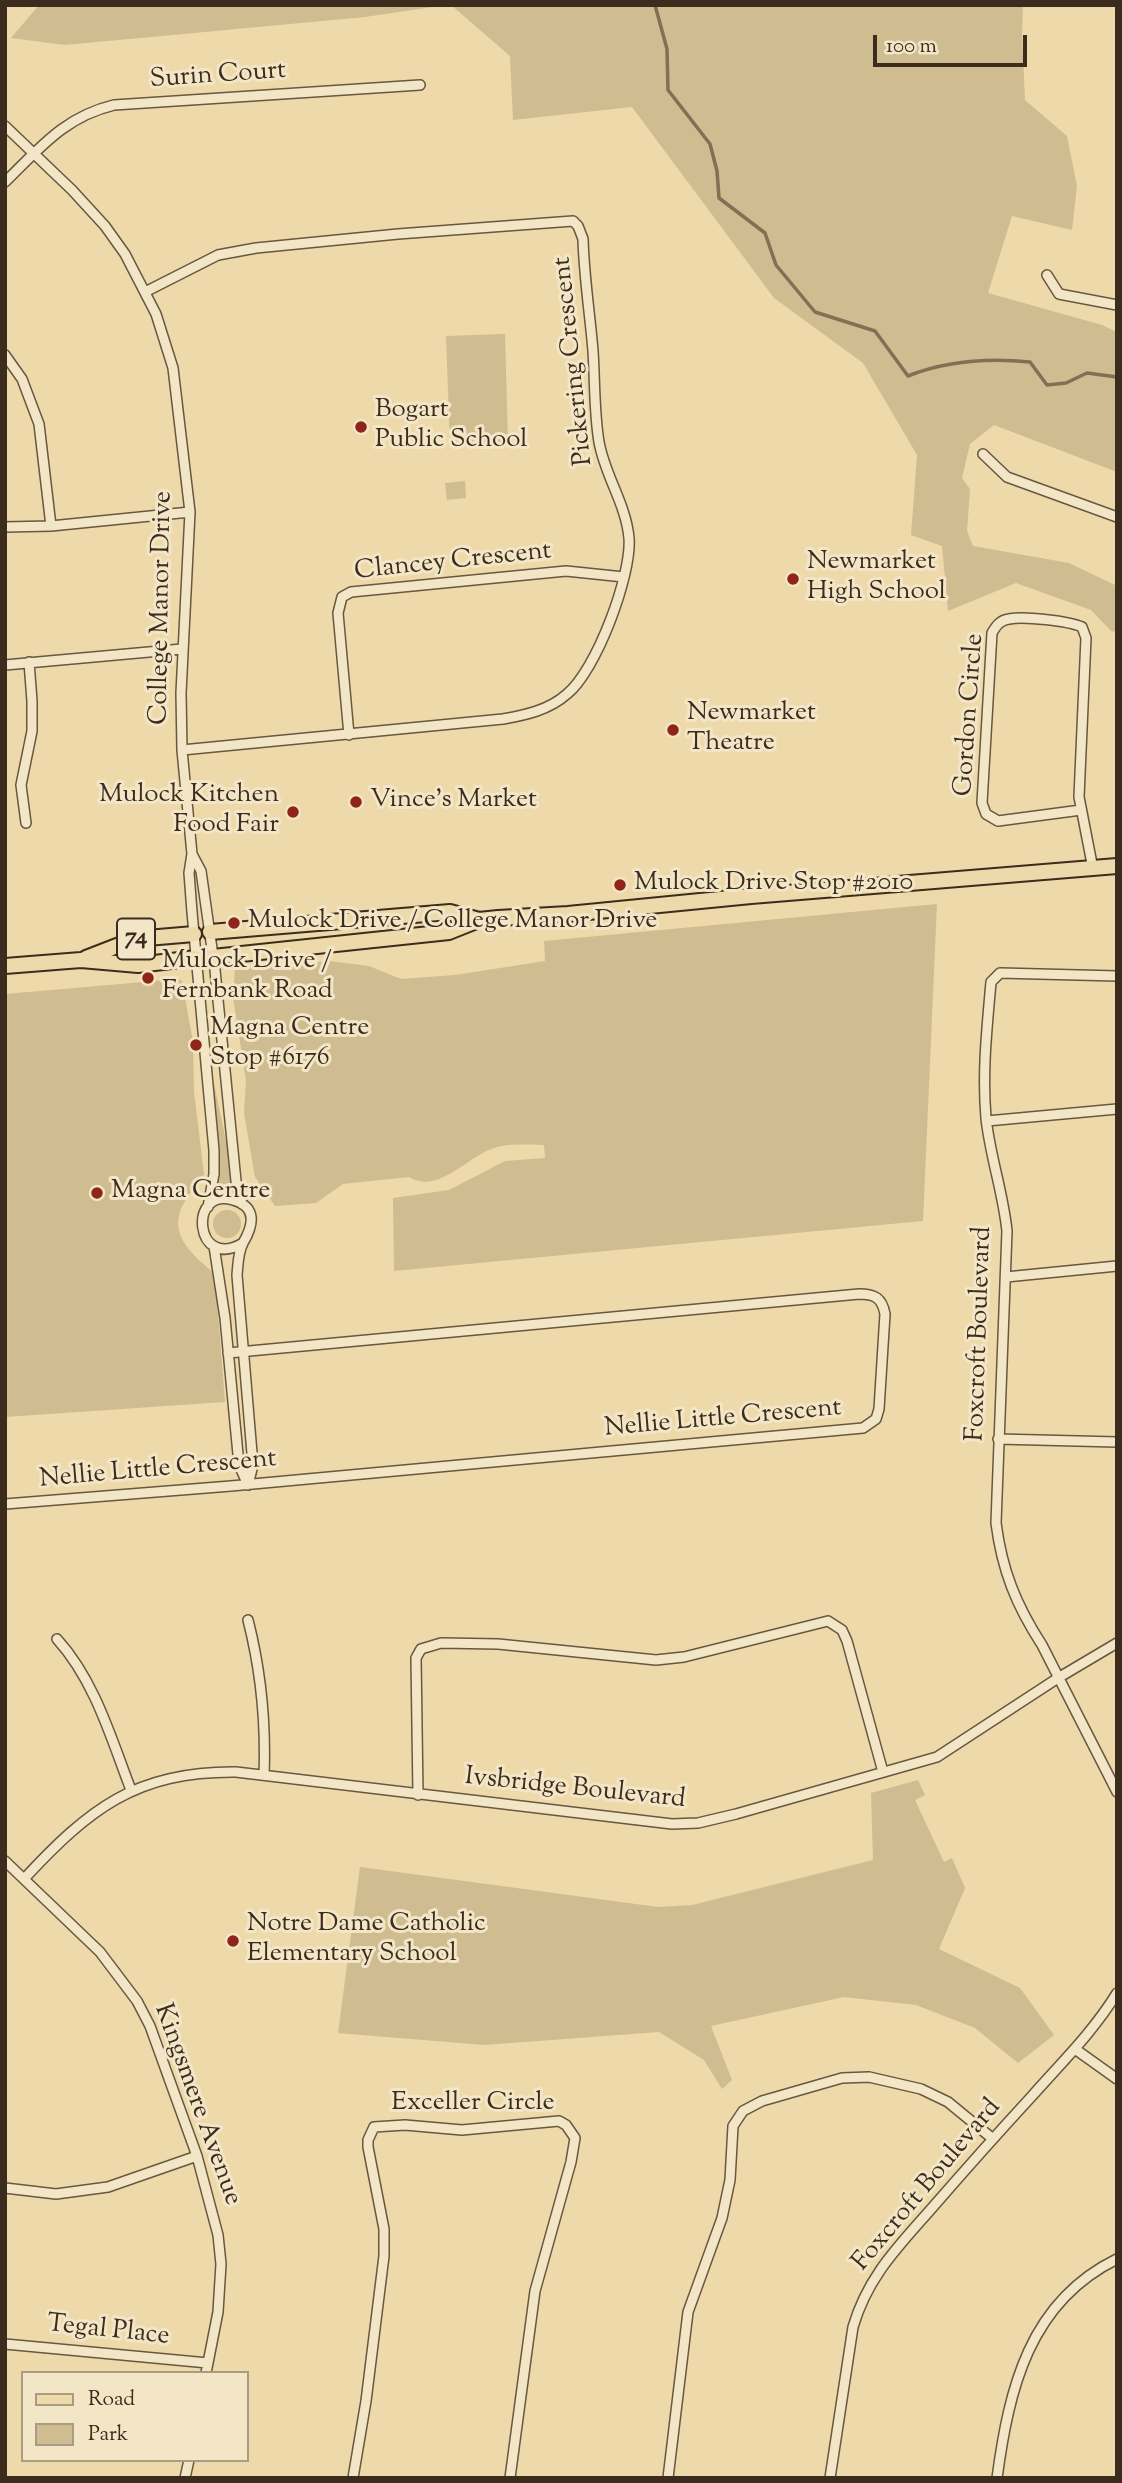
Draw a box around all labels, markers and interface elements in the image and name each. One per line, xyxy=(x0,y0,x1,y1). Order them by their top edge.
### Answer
scale bar xyxy=(877,21,1031,65)
text: 100 m xyxy=(886,32,937,62)
street label: Surin Court xyxy=(149,57,287,97)
street label: Pickering Crescent xyxy=(549,255,601,467)
place label: Bogart Public School xyxy=(375,396,528,458)
marker: Bogart Public School xyxy=(353,419,369,435)
street label: College Manor Drive xyxy=(145,491,181,725)
street label: Clancey Crescent xyxy=(353,537,553,589)
place label: Newmarket High School xyxy=(807,548,946,610)
marker: Newmarket High School xyxy=(785,571,801,587)
street label: Gordon Circle xyxy=(950,633,992,797)
place label: Newmarket Theatre xyxy=(687,699,816,760)
marker: Newmarket Theatre xyxy=(665,722,681,738)
place label: Mulock Kitchen Food Fair xyxy=(99,781,279,842)
place label: Vince's Market xyxy=(370,786,537,818)
marker: Vince's Market xyxy=(348,794,364,810)
marker: Mulock Kitchen Food Fair xyxy=(285,804,301,820)
place label: Mulock Drive Stop #2010 xyxy=(634,869,913,901)
marker: Mulock Drive Stop #2010 xyxy=(612,877,628,893)
place label: Mulock Drive / College Manor Drive xyxy=(248,907,657,939)
marker: Mulock Drive / College Manor Drive xyxy=(226,915,242,931)
road number: 74 xyxy=(117,918,155,959)
place label: Mulock Drive / Fernbank Road xyxy=(162,947,333,1009)
marker: Mulock Drive / Fernbank Road xyxy=(140,970,156,986)
place label: Magna Centre Stop #6176 xyxy=(210,1014,369,1076)
marker: Magna Centre Stop #6176 xyxy=(188,1037,204,1053)
place label: Magna Centre xyxy=(111,1177,270,1209)
marker: Magna Centre xyxy=(89,1185,105,1201)
street label: Foxcroft Boulevard xyxy=(962,1226,1000,1442)
street label: Nellie Little Crescent xyxy=(603,1394,843,1446)
street label: Nellie Little Crescent xyxy=(38,1445,278,1497)
street label: Ivsbridge Boulevard xyxy=(463,1763,687,1817)
place label: Notre Dame Catholic Elementary School xyxy=(247,1910,486,1972)
marker: Notre Dame Catholic Elementary School xyxy=(225,1933,241,1949)
street label: Kingsmere Avenue xyxy=(145,2000,247,2210)
street label: Exceller Circle xyxy=(391,2089,555,2121)
street label: Foxcroft Boulevard xyxy=(847,2094,1009,2278)
street label: Tegal Place xyxy=(45,2310,171,2354)
legend xyxy=(21,2371,248,2462)
text: Road xyxy=(88,2385,135,2415)
text: Park xyxy=(88,2420,128,2450)

